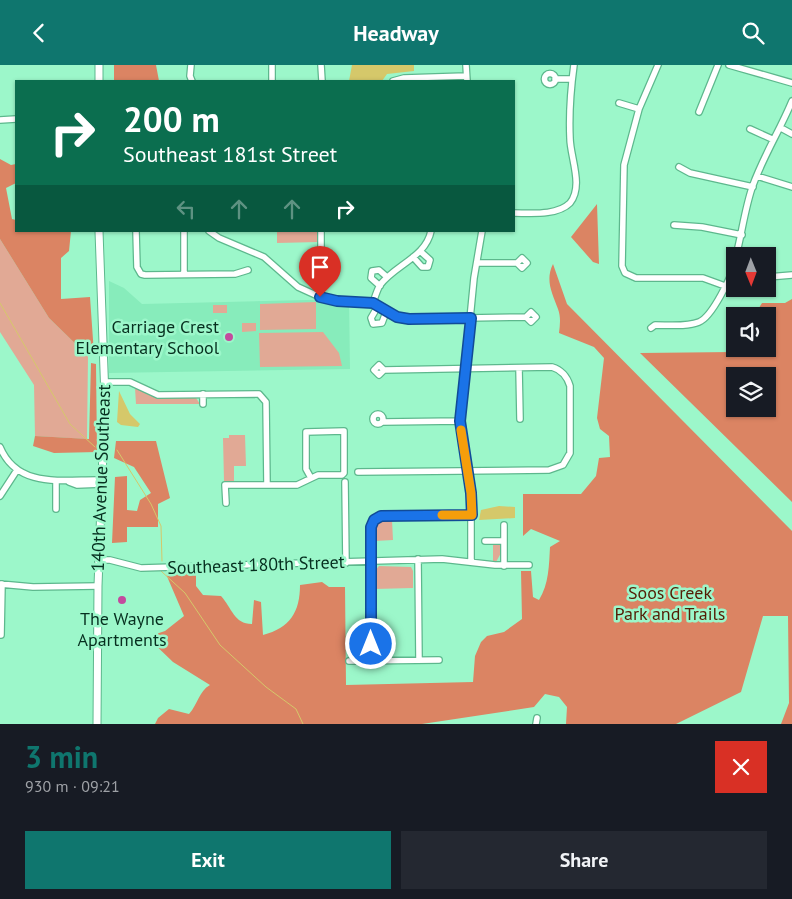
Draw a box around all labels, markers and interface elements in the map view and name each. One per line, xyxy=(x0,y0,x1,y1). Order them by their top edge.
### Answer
icon: back xyxy=(25,19,53,47)
text: Headway xyxy=(353,19,439,47)
icon: search xyxy=(739,19,767,47)
text: 200 m xyxy=(123,96,220,142)
icon: right xyxy=(40,100,105,165)
text: Southeast 181st Street xyxy=(123,140,337,168)
icon: left xyxy=(172,195,200,223)
icon: ahead xyxy=(225,195,253,223)
icon: ahead xyxy=(278,195,306,223)
icon: right xyxy=(331,195,359,223)
pin xyxy=(299,246,341,297)
north arrow xyxy=(726,247,776,297)
map controls xyxy=(726,247,776,417)
icon: arrive xyxy=(306,253,334,281)
button: sound xyxy=(726,307,776,357)
place label: Carriage Crest Elementary School xyxy=(76,315,220,359)
marker: Carriage Crest Elementary School xyxy=(223,331,235,343)
button: layers xyxy=(726,367,776,417)
street label: 140th Avenue Southeast xyxy=(86,384,115,572)
street label: Southeast 180th Street xyxy=(167,550,345,579)
park label: Soos Creek Park and Trails xyxy=(615,581,725,625)
marker: The Wayne Apartments xyxy=(116,594,128,606)
place label: The Wayne Apartments xyxy=(77,607,167,651)
position arrow xyxy=(344,617,396,669)
text: 3 min xyxy=(25,737,98,776)
button: close xyxy=(715,741,767,793)
text: 930 m · 09:21 xyxy=(25,776,120,796)
button: Exit xyxy=(25,831,391,889)
button: Share xyxy=(401,831,767,889)

